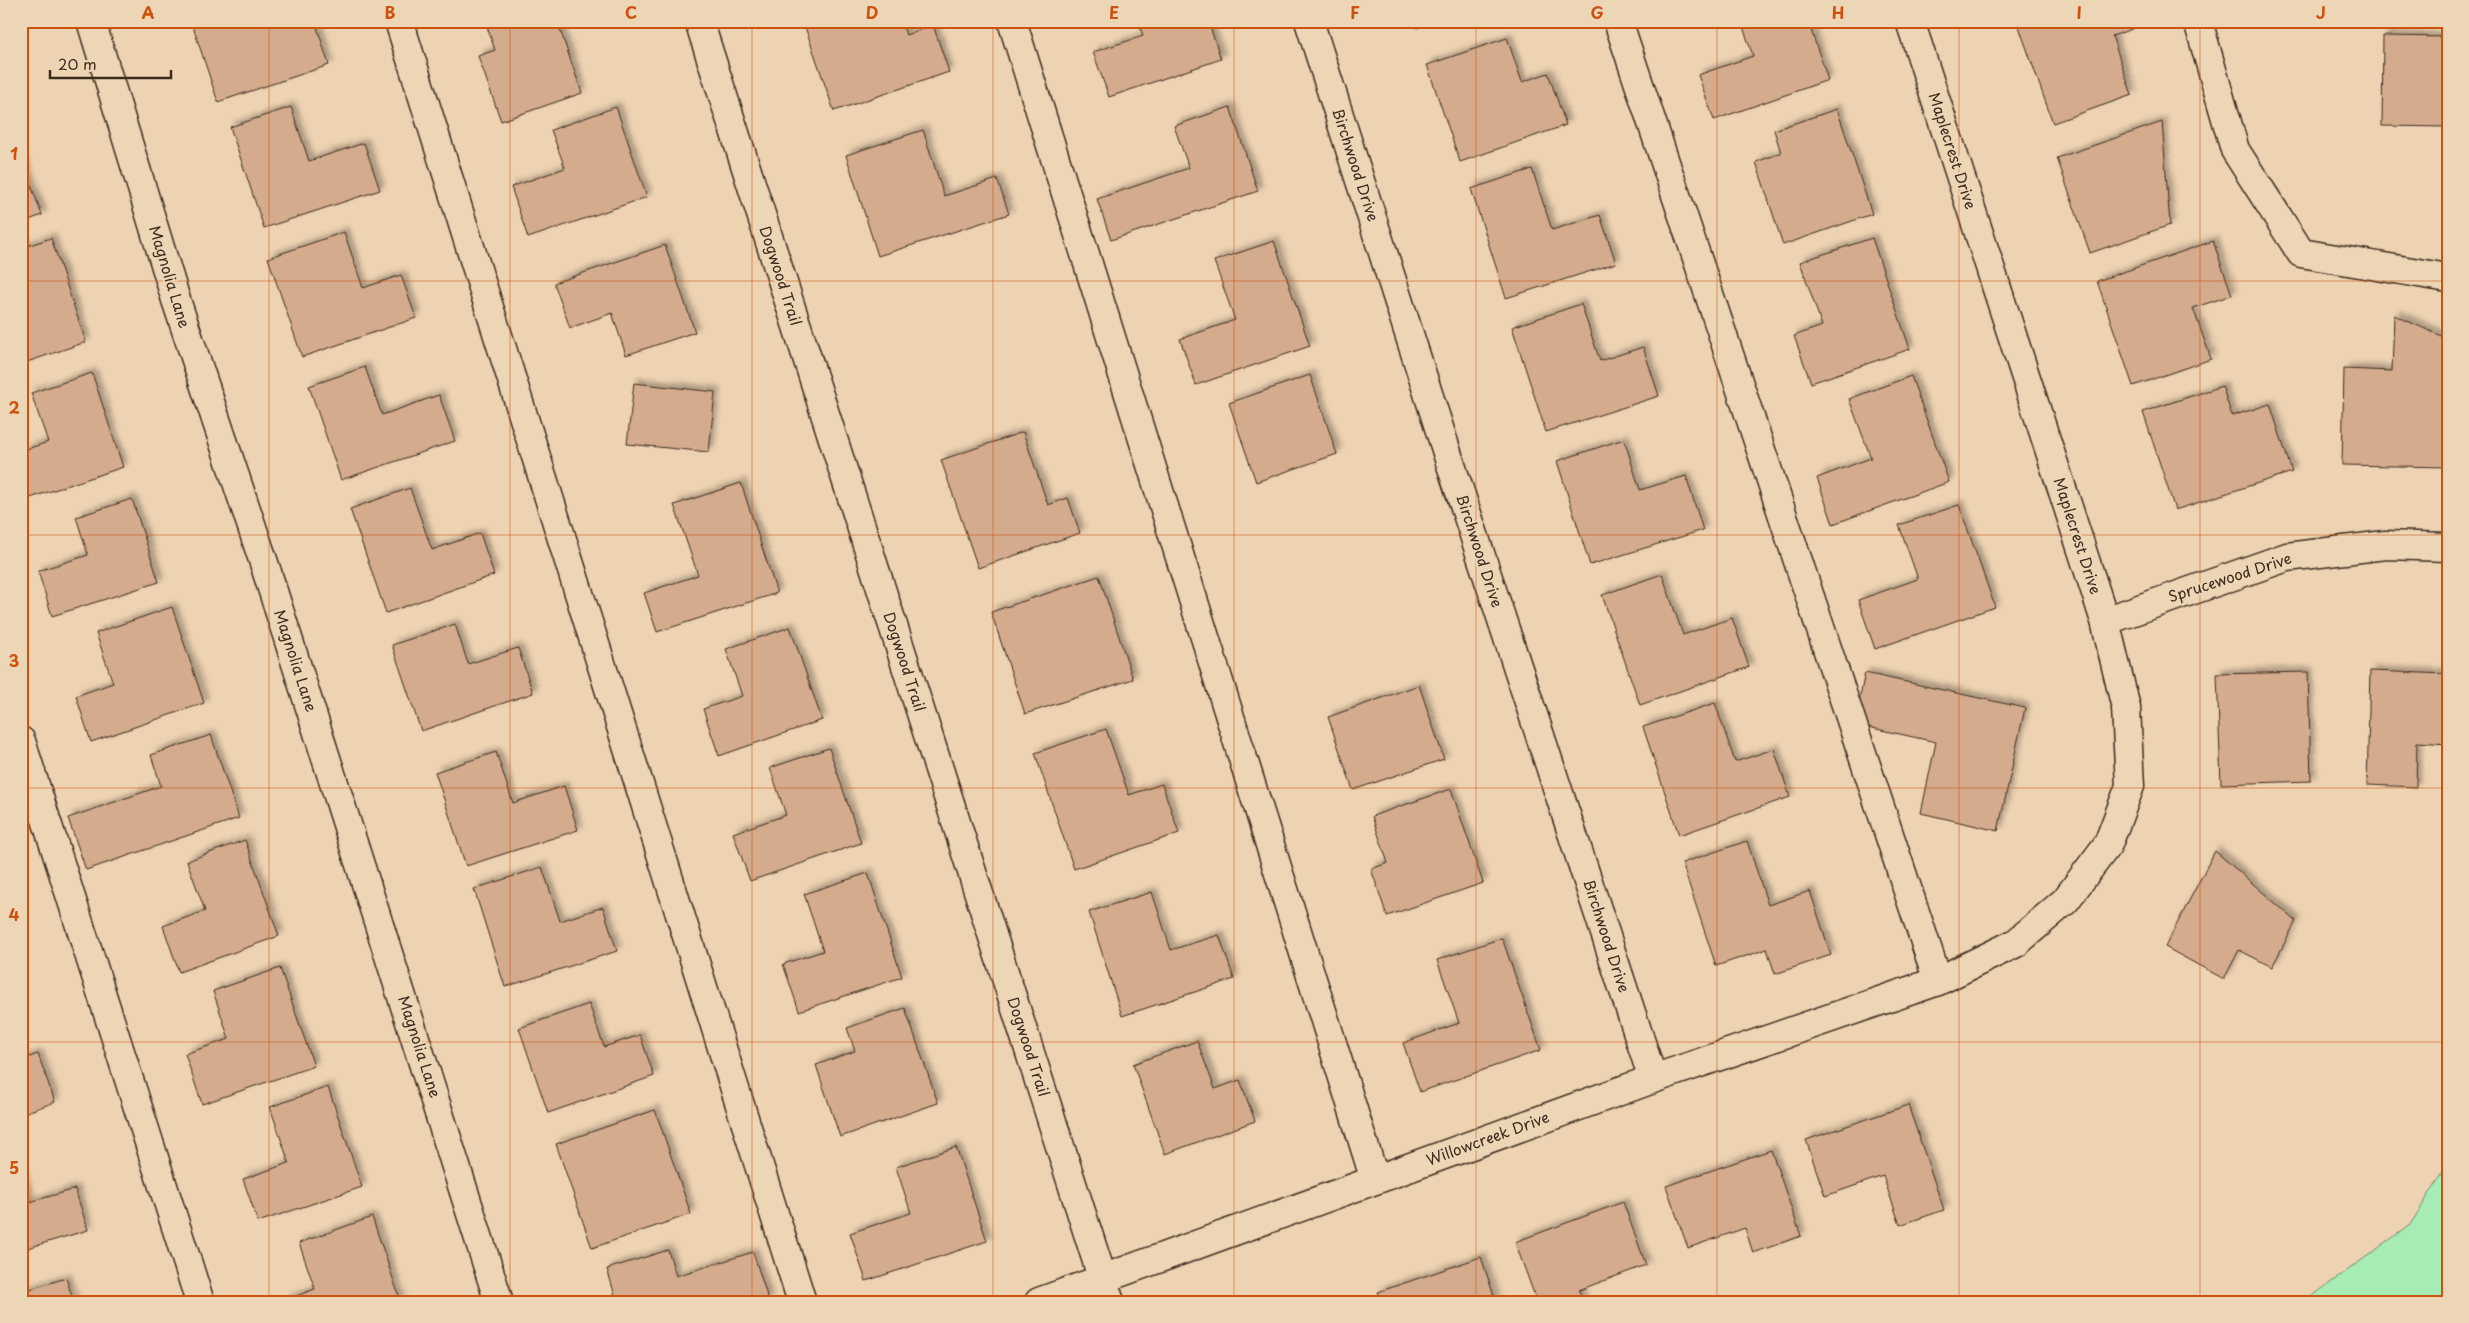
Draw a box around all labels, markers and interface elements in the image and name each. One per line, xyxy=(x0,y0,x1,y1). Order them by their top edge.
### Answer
text: A xyxy=(142,0,155,24)
text: B xyxy=(385,0,396,24)
text: C xyxy=(625,0,637,24)
text: D xyxy=(866,0,878,24)
text: E xyxy=(1109,0,1119,24)
text: F xyxy=(1350,0,1360,24)
text: G xyxy=(1590,0,1604,24)
text: H xyxy=(1832,0,1844,24)
text: I xyxy=(2076,0,2082,24)
text: J xyxy=(2316,0,2326,24)
scale bar xyxy=(50,48,171,80)
text: 20 m xyxy=(58,52,97,75)
street label: Maplecrest Drive xyxy=(1924,89,1983,212)
street label: Birchwood Drive xyxy=(1327,105,1386,224)
text: 1 xyxy=(10,141,18,165)
street label: Magnolia Lane xyxy=(144,222,197,331)
street label: Dogwood Trail xyxy=(754,223,808,328)
text: 2 xyxy=(8,395,20,419)
street label: Maplecrest Drive xyxy=(2049,474,2108,597)
street label: Birchwood Drive xyxy=(1451,491,1510,610)
street label: Sprucewood Drive xyxy=(2165,546,2294,607)
street label: Magnolia Lane xyxy=(269,607,324,715)
street label: Dogwood Trail xyxy=(878,609,932,714)
text: 3 xyxy=(9,648,19,672)
street label: Birchwood Drive xyxy=(1578,876,1637,995)
text: 4 xyxy=(9,902,20,926)
street label: Magnolia Lane xyxy=(393,993,448,1101)
street label: Dogwood Trail xyxy=(1002,994,1056,1099)
street label: Willowcreek Drive xyxy=(1423,1105,1552,1171)
text: 5 xyxy=(9,1155,19,1179)

